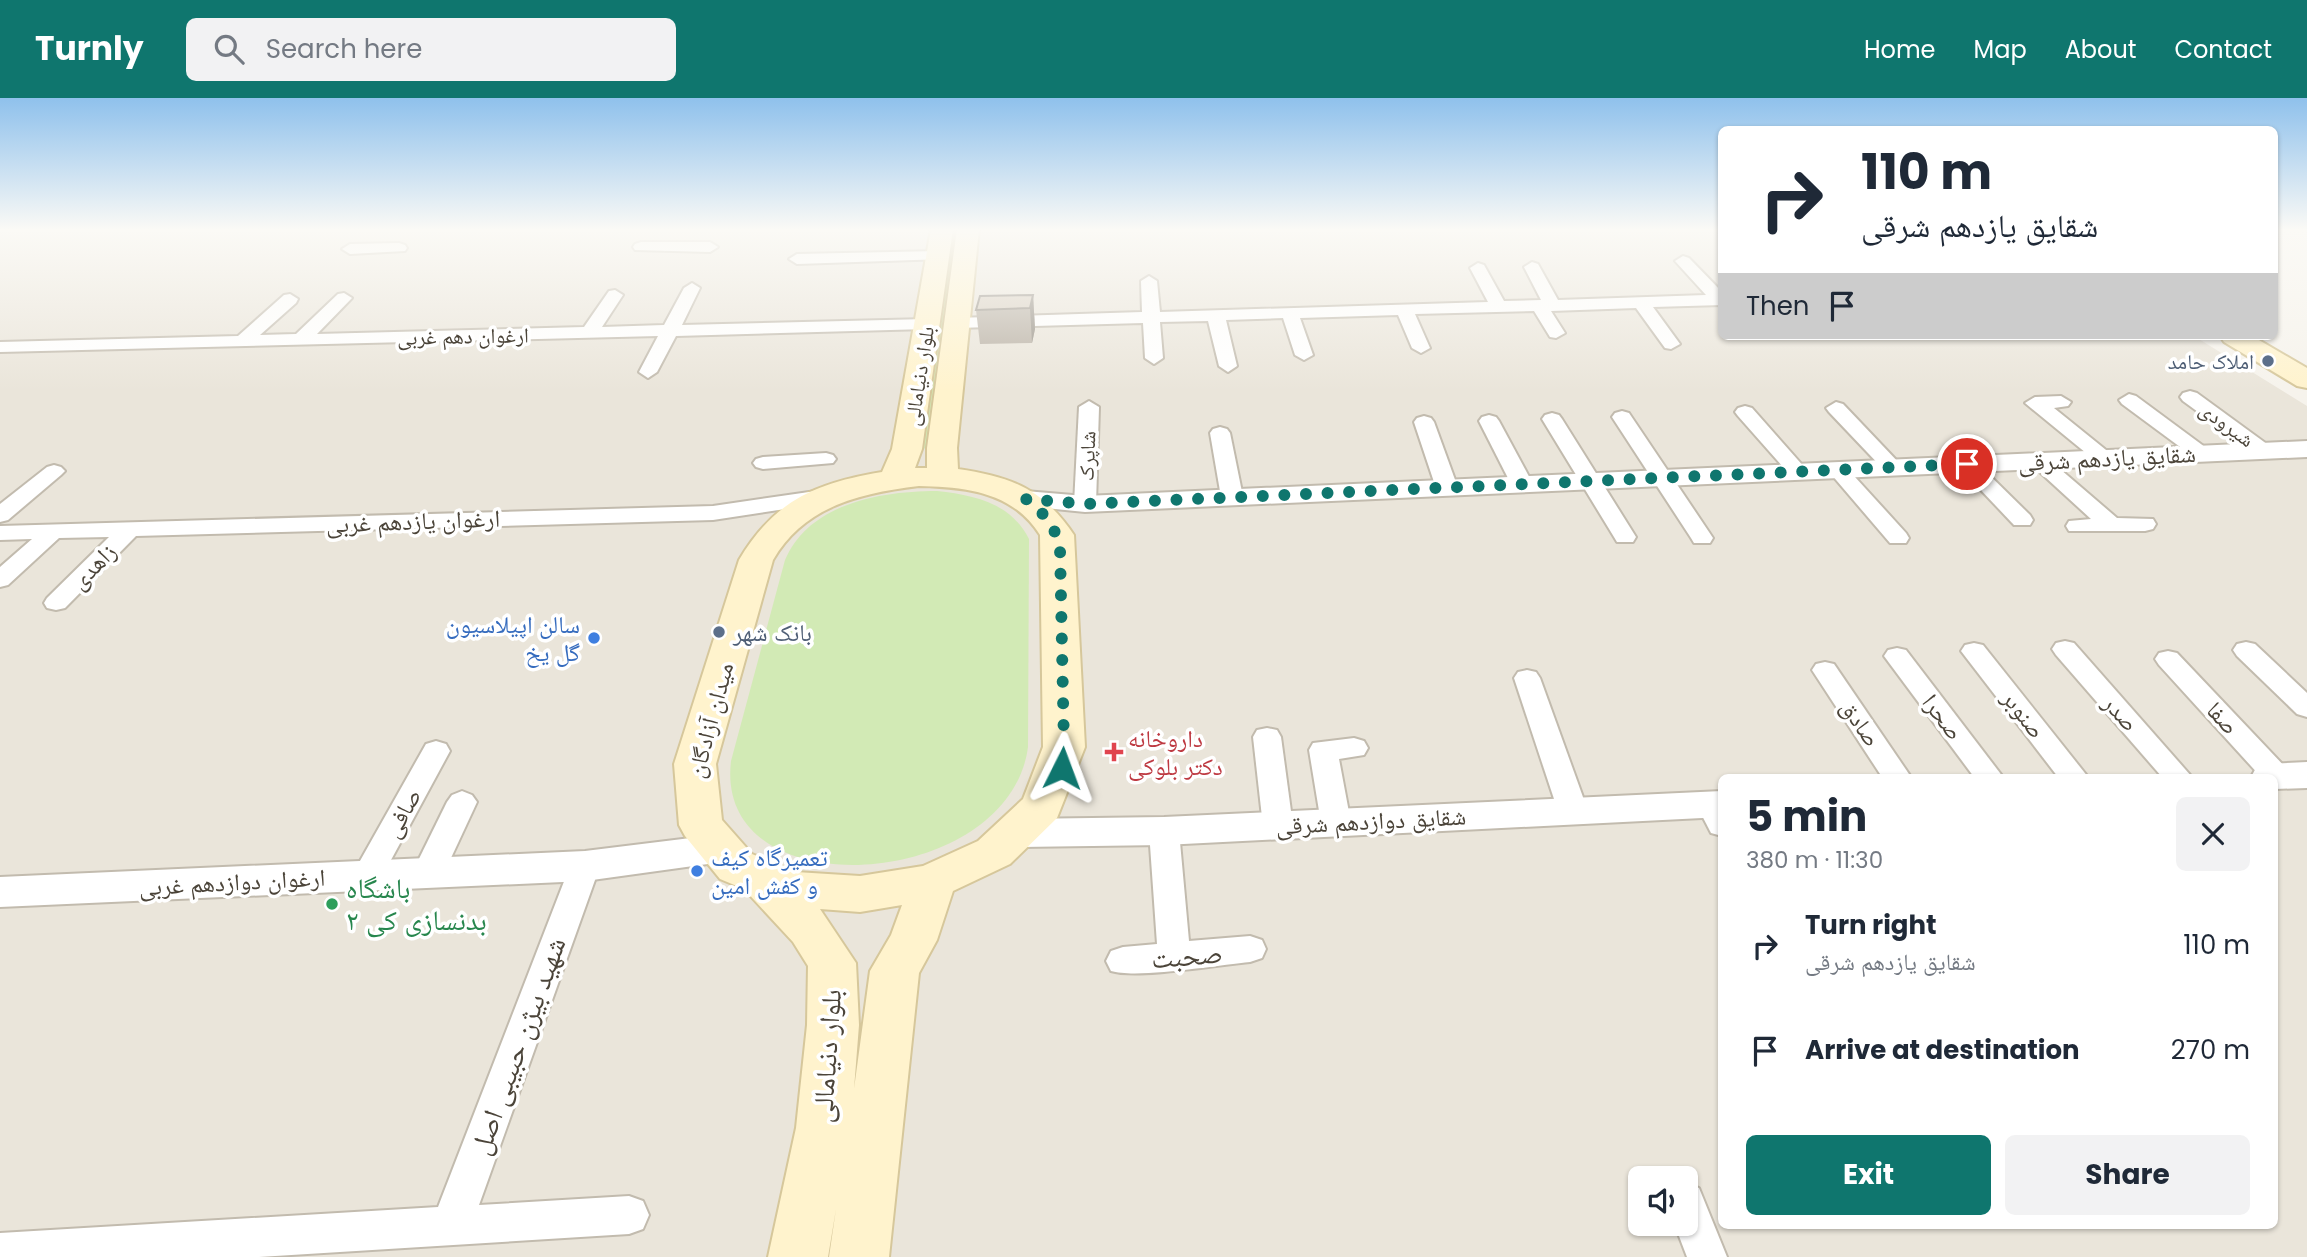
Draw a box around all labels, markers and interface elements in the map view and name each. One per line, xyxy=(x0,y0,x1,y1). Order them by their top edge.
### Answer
search box xyxy=(186,18,676,81)
text: Turnly xyxy=(35,25,144,72)
icon: search xyxy=(210,30,248,68)
text: Search here xyxy=(266,31,422,67)
text: Home xyxy=(1864,33,1936,66)
text: Map xyxy=(1974,33,2027,66)
text: About xyxy=(2065,33,2136,66)
text: Contact xyxy=(2174,33,2272,66)
text: 110 m xyxy=(1861,138,1992,206)
icon: right xyxy=(1746,154,1837,245)
text: شقایق یازدهم شرقی xyxy=(1861,203,2098,248)
icon: arrive xyxy=(1823,287,1861,325)
text: Then xyxy=(1746,288,1809,324)
street label: ارغوان دهم غربی xyxy=(397,320,529,352)
street label: بلوار دنیامالی xyxy=(897,324,941,428)
place label: املاک حامد xyxy=(2168,347,2254,376)
marker: املاک حامد xyxy=(2260,353,2276,369)
street label: شیرودی xyxy=(2194,394,2260,454)
street label: شاپرک xyxy=(1072,431,1102,481)
pin xyxy=(1937,434,1997,494)
street label: شقایق یازدهم شرقی xyxy=(2017,437,2197,479)
icon: arrive xyxy=(1948,445,1986,483)
street label: ارغوان یازدهم غربی xyxy=(325,501,501,541)
street label: زاهدی xyxy=(62,535,124,597)
place label: سالن اپیلاسیون گل یخ xyxy=(446,608,580,669)
place label: بانک شهر xyxy=(732,616,812,649)
marker: بانک شهر xyxy=(711,624,727,640)
marker: سالن اپیلاسیون گل یخ xyxy=(586,630,602,646)
street label: میدان آزادگان xyxy=(679,659,741,781)
street label: صنوبر xyxy=(1994,682,2053,745)
street label: صحرا xyxy=(1915,687,1971,747)
street label: صدر xyxy=(2095,687,2146,739)
street label: صادق xyxy=(1833,693,1889,753)
street label: صفا xyxy=(2199,694,2247,742)
place label: داروخانه دکتر بلوکی xyxy=(1128,722,1223,783)
position arrow xyxy=(1025,731,1099,805)
marker: داروخانه دکتر بلوکی xyxy=(1106,744,1122,760)
street label: صافی xyxy=(375,782,429,844)
text: 5 min xyxy=(1746,787,1867,846)
button: close xyxy=(2176,797,2250,871)
street label: شقایق دوازدهم شرقی xyxy=(1275,800,1467,842)
place label: تعمیرگاه کیف و کفش امین xyxy=(711,841,828,902)
text: 380 m · 11:30 xyxy=(1746,844,1883,876)
street label: ارغوان دوازدهم غربی xyxy=(138,861,326,903)
marker: تعمیرگاه کیف و کفش امین xyxy=(689,863,705,879)
place label: باشگاه بدنسازی کی ۲ xyxy=(346,869,487,940)
marker: باشگاه بدنسازی کی ۲ xyxy=(324,896,340,912)
text: Turn right xyxy=(1805,907,1937,943)
icon: right xyxy=(1746,927,1784,965)
text: 110 m xyxy=(2183,927,2250,963)
street label: شهید بیژن حبیبی اصل xyxy=(461,932,575,1160)
street label: صحبت xyxy=(1150,933,1224,979)
text: شقایق یازدهم شرقی xyxy=(1805,946,1976,978)
street label: بلوار دنیامالی xyxy=(803,988,851,1124)
icon: arrive xyxy=(1746,1032,1784,1070)
text: Arrive at destination xyxy=(1805,1032,2080,1068)
text: 270 m xyxy=(2171,1032,2250,1068)
button: Exit xyxy=(1746,1135,1991,1215)
button: Share xyxy=(2005,1135,2250,1215)
map controls xyxy=(1628,1166,1698,1236)
button: sound xyxy=(1628,1166,1698,1236)

